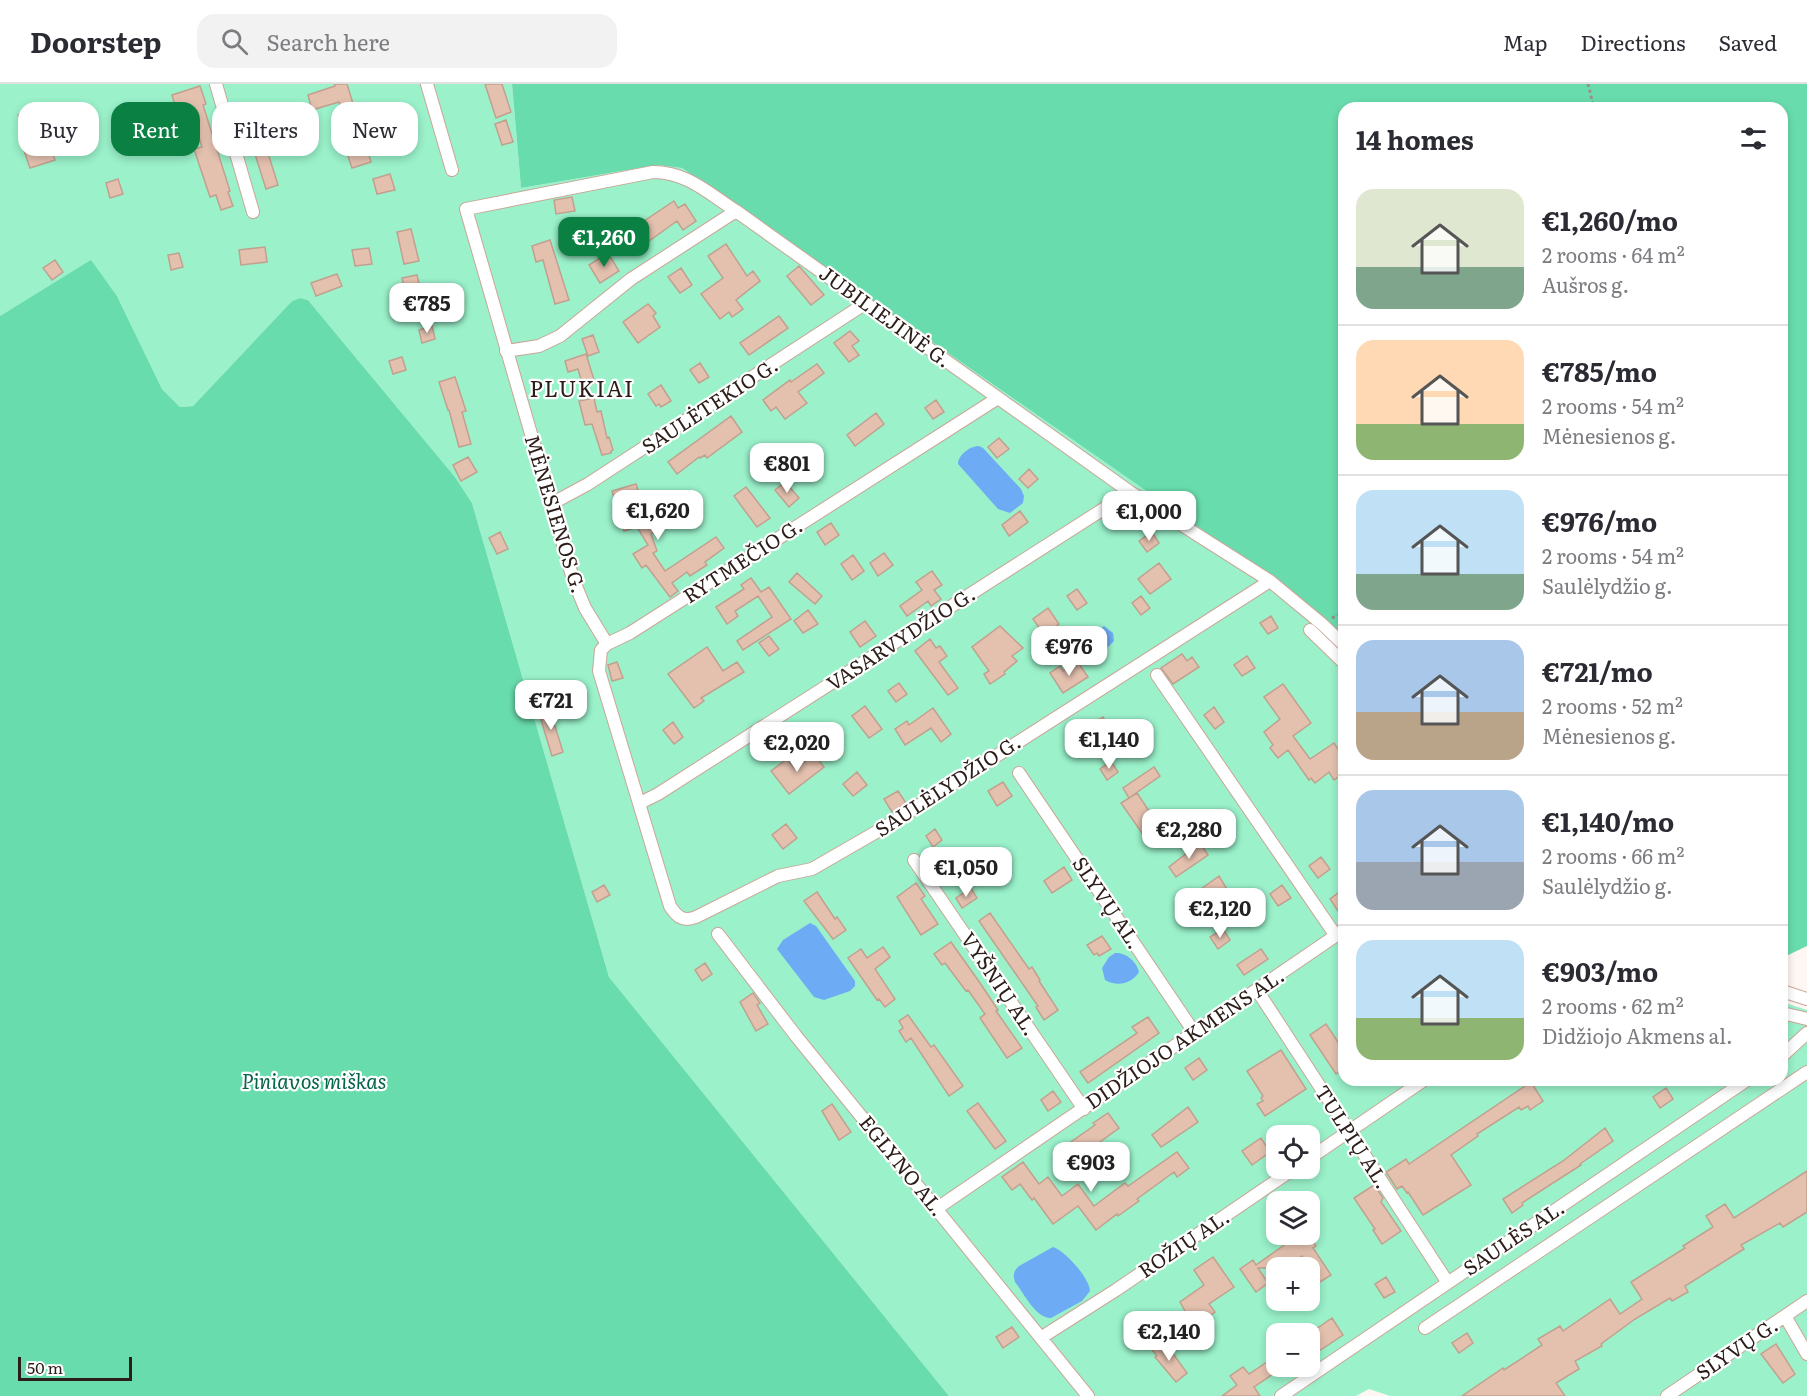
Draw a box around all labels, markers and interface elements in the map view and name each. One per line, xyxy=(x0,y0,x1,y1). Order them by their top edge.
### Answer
search box xyxy=(197,14,617,68)
text: Doorstep xyxy=(30,20,161,62)
icon: search xyxy=(218,25,251,58)
text: Search here xyxy=(266,25,390,58)
text: Map xyxy=(1503,26,1548,57)
text: Directions xyxy=(1581,26,1686,57)
text: Saved xyxy=(1719,26,1777,57)
chip: Buy xyxy=(18,102,99,156)
chip: Rent xyxy=(111,102,200,156)
chip: Filters xyxy=(212,102,319,156)
chip: New xyxy=(331,102,418,156)
text: 14 homes xyxy=(1356,119,1474,158)
icon: filters xyxy=(1737,122,1770,155)
text: €1,260/mo xyxy=(1542,200,1678,239)
icon: home xyxy=(1404,213,1476,285)
pin: €1,260 xyxy=(555,217,653,268)
text: €1,260 xyxy=(572,221,636,251)
text: 2 rooms · 64 m² xyxy=(1542,239,1685,269)
street label: JUBILIEJINĖ G. xyxy=(814,257,958,374)
text: Aušros g. xyxy=(1542,269,1629,299)
pin: €785 xyxy=(391,283,463,334)
text: €785 xyxy=(403,287,451,317)
street label: SAULĖTEKIO G. xyxy=(635,349,783,460)
text: €785/mo xyxy=(1542,351,1657,390)
icon: home xyxy=(1404,364,1476,436)
district label: PLUKIAI xyxy=(529,371,635,404)
text: 2 rooms · 54 m² xyxy=(1542,390,1684,420)
text: Mėnesienos g. xyxy=(1542,420,1676,450)
street label: MĖNESIENOS G. xyxy=(519,430,595,596)
pin: €801 xyxy=(751,443,823,494)
text: €801 xyxy=(764,447,810,477)
pin: €1,620 xyxy=(609,490,707,541)
pin: €1,000 xyxy=(1100,491,1198,542)
text: €1,620 xyxy=(626,494,690,524)
text: €1,000 xyxy=(1116,495,1182,525)
text: €976/mo xyxy=(1542,501,1657,540)
street label: RYTMEČIO G. xyxy=(676,509,808,609)
icon: home xyxy=(1404,514,1476,586)
text: 2 rooms · 54 m² xyxy=(1542,540,1684,570)
text: Saulėlydžio g. xyxy=(1542,570,1673,600)
street label: VASARVYDŽIO G. xyxy=(820,578,980,697)
pin: €976 xyxy=(1033,626,1105,677)
text: €976 xyxy=(1045,630,1093,660)
text: €721/mo xyxy=(1542,651,1653,690)
icon: home xyxy=(1404,664,1476,736)
pin: €721 xyxy=(515,680,587,731)
text: €721 xyxy=(529,684,573,714)
text: 2 rooms · 52 m² xyxy=(1542,690,1683,720)
pin: €1,140 xyxy=(1060,719,1158,770)
text: Mėnesienos g. xyxy=(1542,720,1676,750)
pin: €2,020 xyxy=(748,722,846,773)
text: €1,140 xyxy=(1079,723,1139,753)
text: €2,020 xyxy=(764,726,830,756)
street label: SAULĖLYDŽIO G. xyxy=(868,726,1026,843)
text: €1,140/mo xyxy=(1542,801,1674,840)
pin: €2,280 xyxy=(1140,809,1238,860)
text: €2,280 xyxy=(1156,813,1222,843)
icon: home xyxy=(1404,814,1476,886)
text: 2 rooms · 66 m² xyxy=(1542,840,1684,870)
pin: €1,050 xyxy=(917,847,1015,898)
street label: SLYVŲ AL. xyxy=(1067,850,1151,954)
text: €1,050 xyxy=(934,851,998,881)
text: Saulėlydžio g. xyxy=(1542,870,1673,900)
pin: €2,120 xyxy=(1171,888,1269,939)
text: €2,120 xyxy=(1189,892,1251,922)
street label: VYŠNIŲ AL. xyxy=(955,925,1046,1041)
text: €903/mo xyxy=(1542,951,1658,990)
street label: DIDŽIOJO AKMENS AL. xyxy=(1078,959,1289,1115)
icon: home xyxy=(1404,964,1476,1036)
text: 2 rooms · 62 m² xyxy=(1542,990,1684,1020)
text: Didžiojo Akmens al. xyxy=(1542,1020,1733,1050)
park label: Piniavos miškas xyxy=(242,1065,386,1095)
street label: TULPIŲ AL. xyxy=(1309,1078,1398,1194)
street label: EGLYNO AL. xyxy=(853,1108,954,1222)
map controls xyxy=(1266,1125,1320,1377)
button: locate xyxy=(1266,1125,1320,1179)
pin: €903 xyxy=(1055,1142,1127,1193)
text: €903 xyxy=(1067,1146,1115,1176)
button: layers xyxy=(1266,1191,1320,1245)
street label: SAULĖS AL. xyxy=(1456,1191,1570,1281)
street label: ROŽIŲ AL. xyxy=(1131,1201,1235,1284)
button: + xyxy=(1266,1257,1320,1311)
street label: SLYVŲ G. xyxy=(1689,1309,1783,1386)
pin: €2,140 xyxy=(1120,1311,1218,1362)
text: €2,140 xyxy=(1137,1315,1201,1345)
button: − xyxy=(1266,1323,1320,1377)
scale bar xyxy=(18,1354,132,1382)
text: 50 m xyxy=(27,1355,63,1379)

